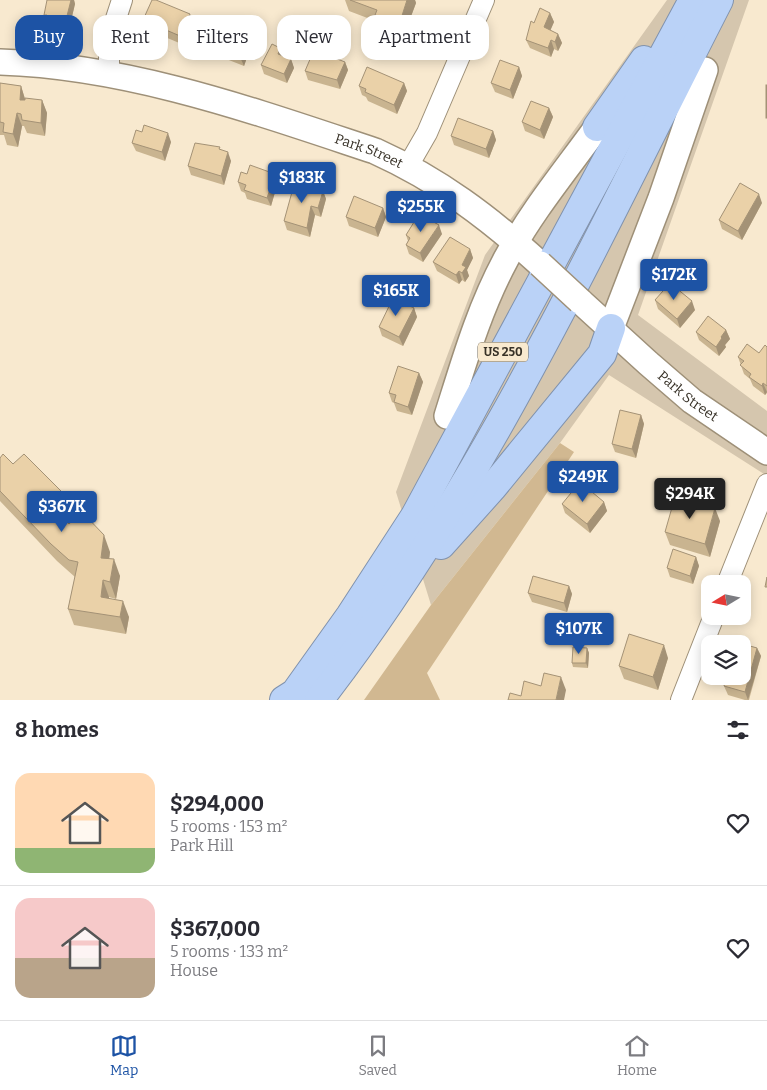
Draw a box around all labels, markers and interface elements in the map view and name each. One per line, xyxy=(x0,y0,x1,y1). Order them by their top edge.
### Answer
chip: Buy xyxy=(15,15,83,60)
chip: Rent xyxy=(93,15,168,60)
chip: Filters xyxy=(178,15,267,60)
chip: New xyxy=(277,15,351,60)
chip: Apartment xyxy=(361,15,489,60)
street label: Park Street xyxy=(333,130,406,172)
pin: $183K xyxy=(267,162,337,204)
text: $183K xyxy=(279,168,325,187)
pin: $255K xyxy=(386,190,456,233)
text: $255K xyxy=(397,197,445,216)
pin: $172K xyxy=(639,258,709,301)
text: $172K xyxy=(651,265,697,284)
pin: $165K xyxy=(361,274,431,317)
text: $165K xyxy=(373,281,419,300)
road number: US 250 xyxy=(478,342,528,362)
street label: Park Street xyxy=(655,367,721,425)
pin: $249K xyxy=(548,460,618,503)
text: $249K xyxy=(558,467,608,486)
pin: $294K xyxy=(655,478,725,520)
text: $294K xyxy=(665,484,715,503)
pin: $367K xyxy=(27,490,97,533)
text: $367K xyxy=(38,497,86,516)
north arrow xyxy=(701,575,751,625)
map controls xyxy=(701,575,751,685)
pin: $107K xyxy=(544,612,614,655)
text: $107K xyxy=(556,619,602,638)
button: layers xyxy=(701,635,751,685)
icon: filters xyxy=(724,716,752,744)
text: 8 homes xyxy=(15,717,99,743)
text: $294,000 xyxy=(170,791,264,817)
icon: home xyxy=(55,793,115,853)
icon: heart xyxy=(724,809,752,837)
text: 5 rooms · 153 m² xyxy=(170,817,287,836)
text: Park Hill xyxy=(170,836,234,855)
text: $367,000 xyxy=(170,916,260,942)
icon: home xyxy=(55,918,115,978)
icon: heart xyxy=(724,934,752,962)
text: 5 rooms · 133 m² xyxy=(170,942,288,961)
text: House xyxy=(170,961,218,980)
tab: Map xyxy=(110,1032,138,1079)
tab: Saved xyxy=(358,1032,397,1079)
tab: Home xyxy=(617,1032,657,1079)

